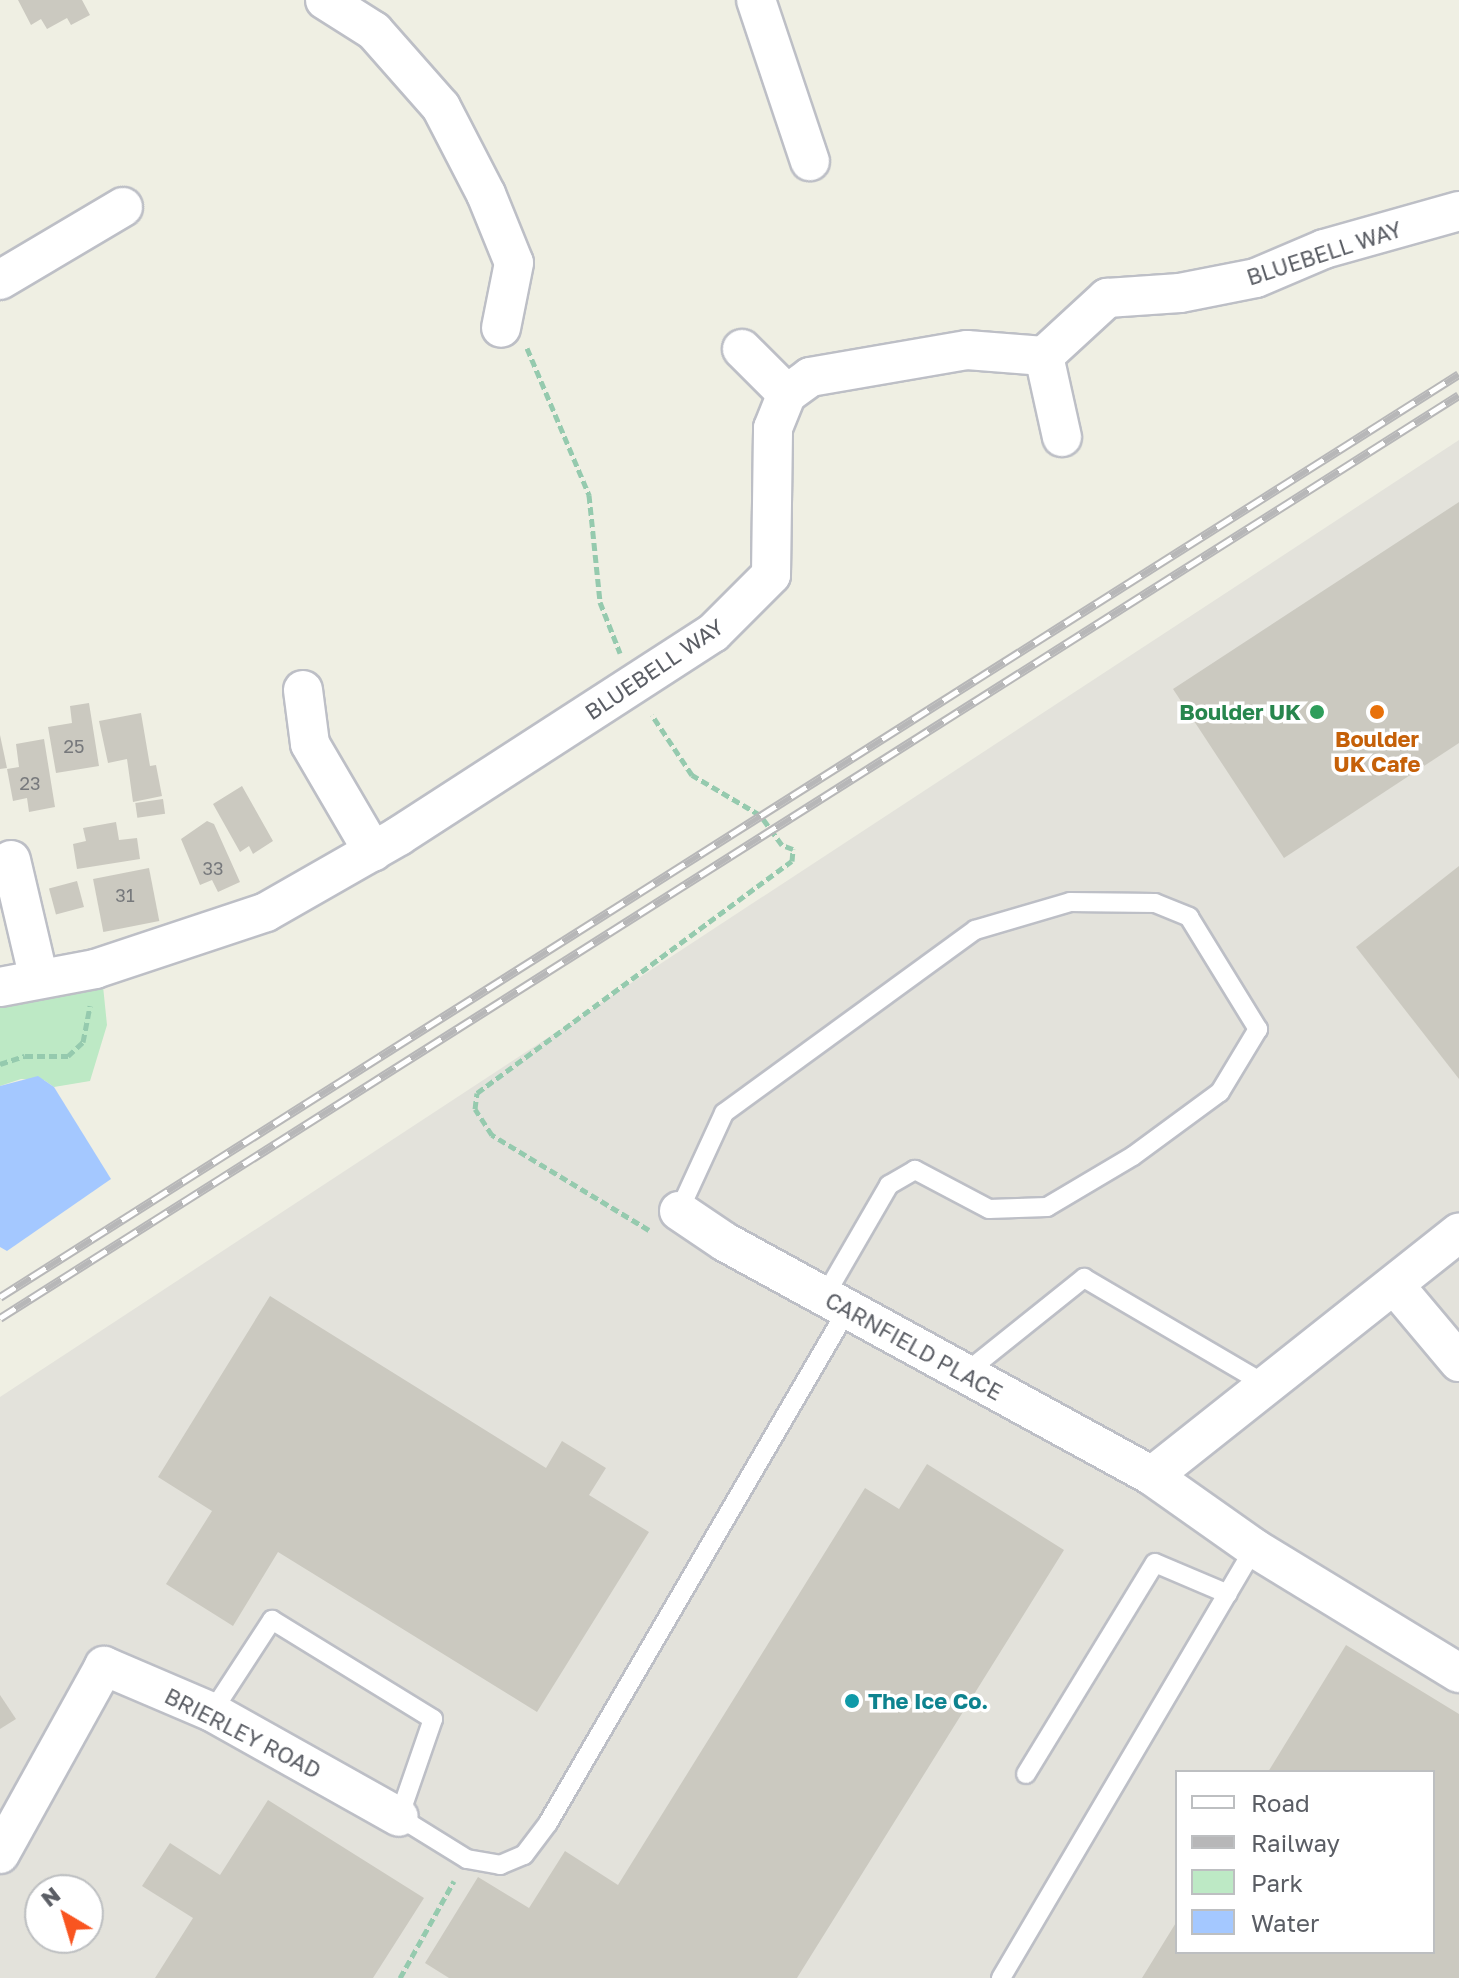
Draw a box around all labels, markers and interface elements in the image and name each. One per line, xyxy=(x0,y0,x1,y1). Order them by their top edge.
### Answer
street label: BLUEBELL WAY xyxy=(1243,216,1405,290)
street label: BLUEBELL WAY xyxy=(580,613,728,725)
place label: Boulder UK xyxy=(1179,699,1301,725)
marker: Boulder UK xyxy=(1308,703,1326,721)
marker: Boulder UK Cafe xyxy=(1368,703,1386,721)
place label: Boulder UK Cafe xyxy=(1334,725,1420,776)
house number: 25 xyxy=(64,735,84,757)
house number: 23 xyxy=(20,772,40,794)
house number: 33 xyxy=(202,857,224,879)
house number: 31 xyxy=(115,884,135,906)
street label: CARNFIELD PLACE xyxy=(821,1286,1007,1406)
street label: BRIERLEY ROAD xyxy=(161,1682,325,1784)
place label: The Ice Co. xyxy=(868,1688,988,1714)
marker: The Ice Co. xyxy=(843,1692,861,1710)
legend xyxy=(1175,1770,1435,1954)
text: Road xyxy=(1251,1788,1310,1817)
text: Railway xyxy=(1251,1828,1340,1857)
text: Park xyxy=(1251,1868,1303,1897)
north arrow xyxy=(24,1874,104,1954)
text: N xyxy=(35,1880,65,1912)
text: Water xyxy=(1251,1908,1319,1937)

